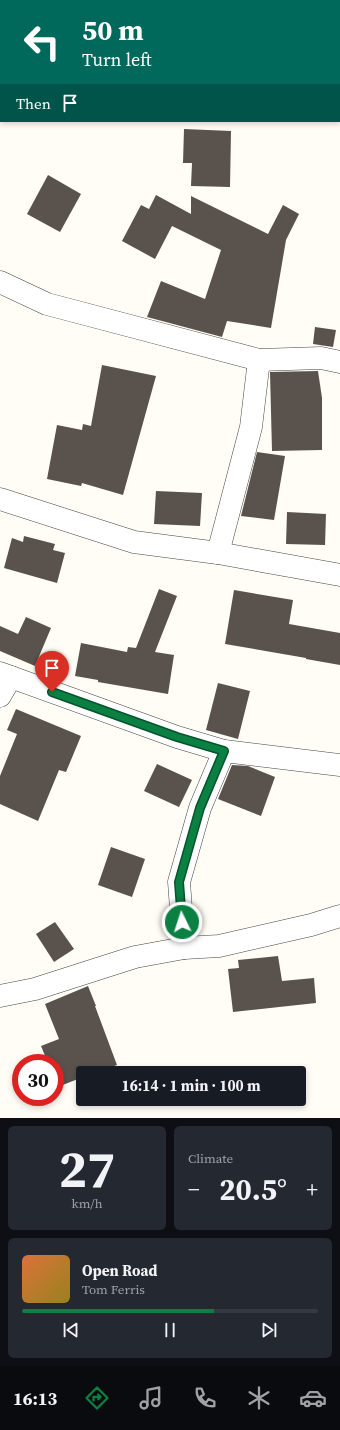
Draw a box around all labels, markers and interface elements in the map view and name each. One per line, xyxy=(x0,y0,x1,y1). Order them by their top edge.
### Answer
text: 50 m xyxy=(82,11,144,49)
icon: left xyxy=(16,16,68,68)
text: Turn left xyxy=(82,47,152,72)
icon: arrive xyxy=(59,92,81,114)
text: Then xyxy=(16,93,51,114)
pin xyxy=(35,651,69,692)
icon: arrive xyxy=(41,657,63,679)
position arrow xyxy=(161,901,203,943)
speed limit sign: 30 xyxy=(12,1054,64,1106)
text: 16:14 · 1 min · 100 m xyxy=(122,1075,261,1096)
text: 27 xyxy=(59,1133,115,1204)
text: Climate xyxy=(188,1150,233,1167)
text: 20.5° xyxy=(219,1169,287,1210)
text: − xyxy=(188,1174,200,1204)
text: + xyxy=(306,1174,318,1204)
text: km/h xyxy=(72,1195,102,1212)
text: Open Road xyxy=(82,1260,157,1281)
text: Tom Ferris xyxy=(82,1281,145,1298)
icon: previous xyxy=(60,1319,82,1341)
icon: pause xyxy=(159,1319,181,1341)
icon: next xyxy=(258,1319,280,1341)
icon: directions xyxy=(83,1384,111,1412)
icon: music xyxy=(137,1384,165,1412)
icon: phone xyxy=(191,1384,219,1412)
icon: climate xyxy=(245,1384,273,1412)
icon: car xyxy=(299,1384,327,1412)
text: 16:13 xyxy=(13,1386,57,1411)

